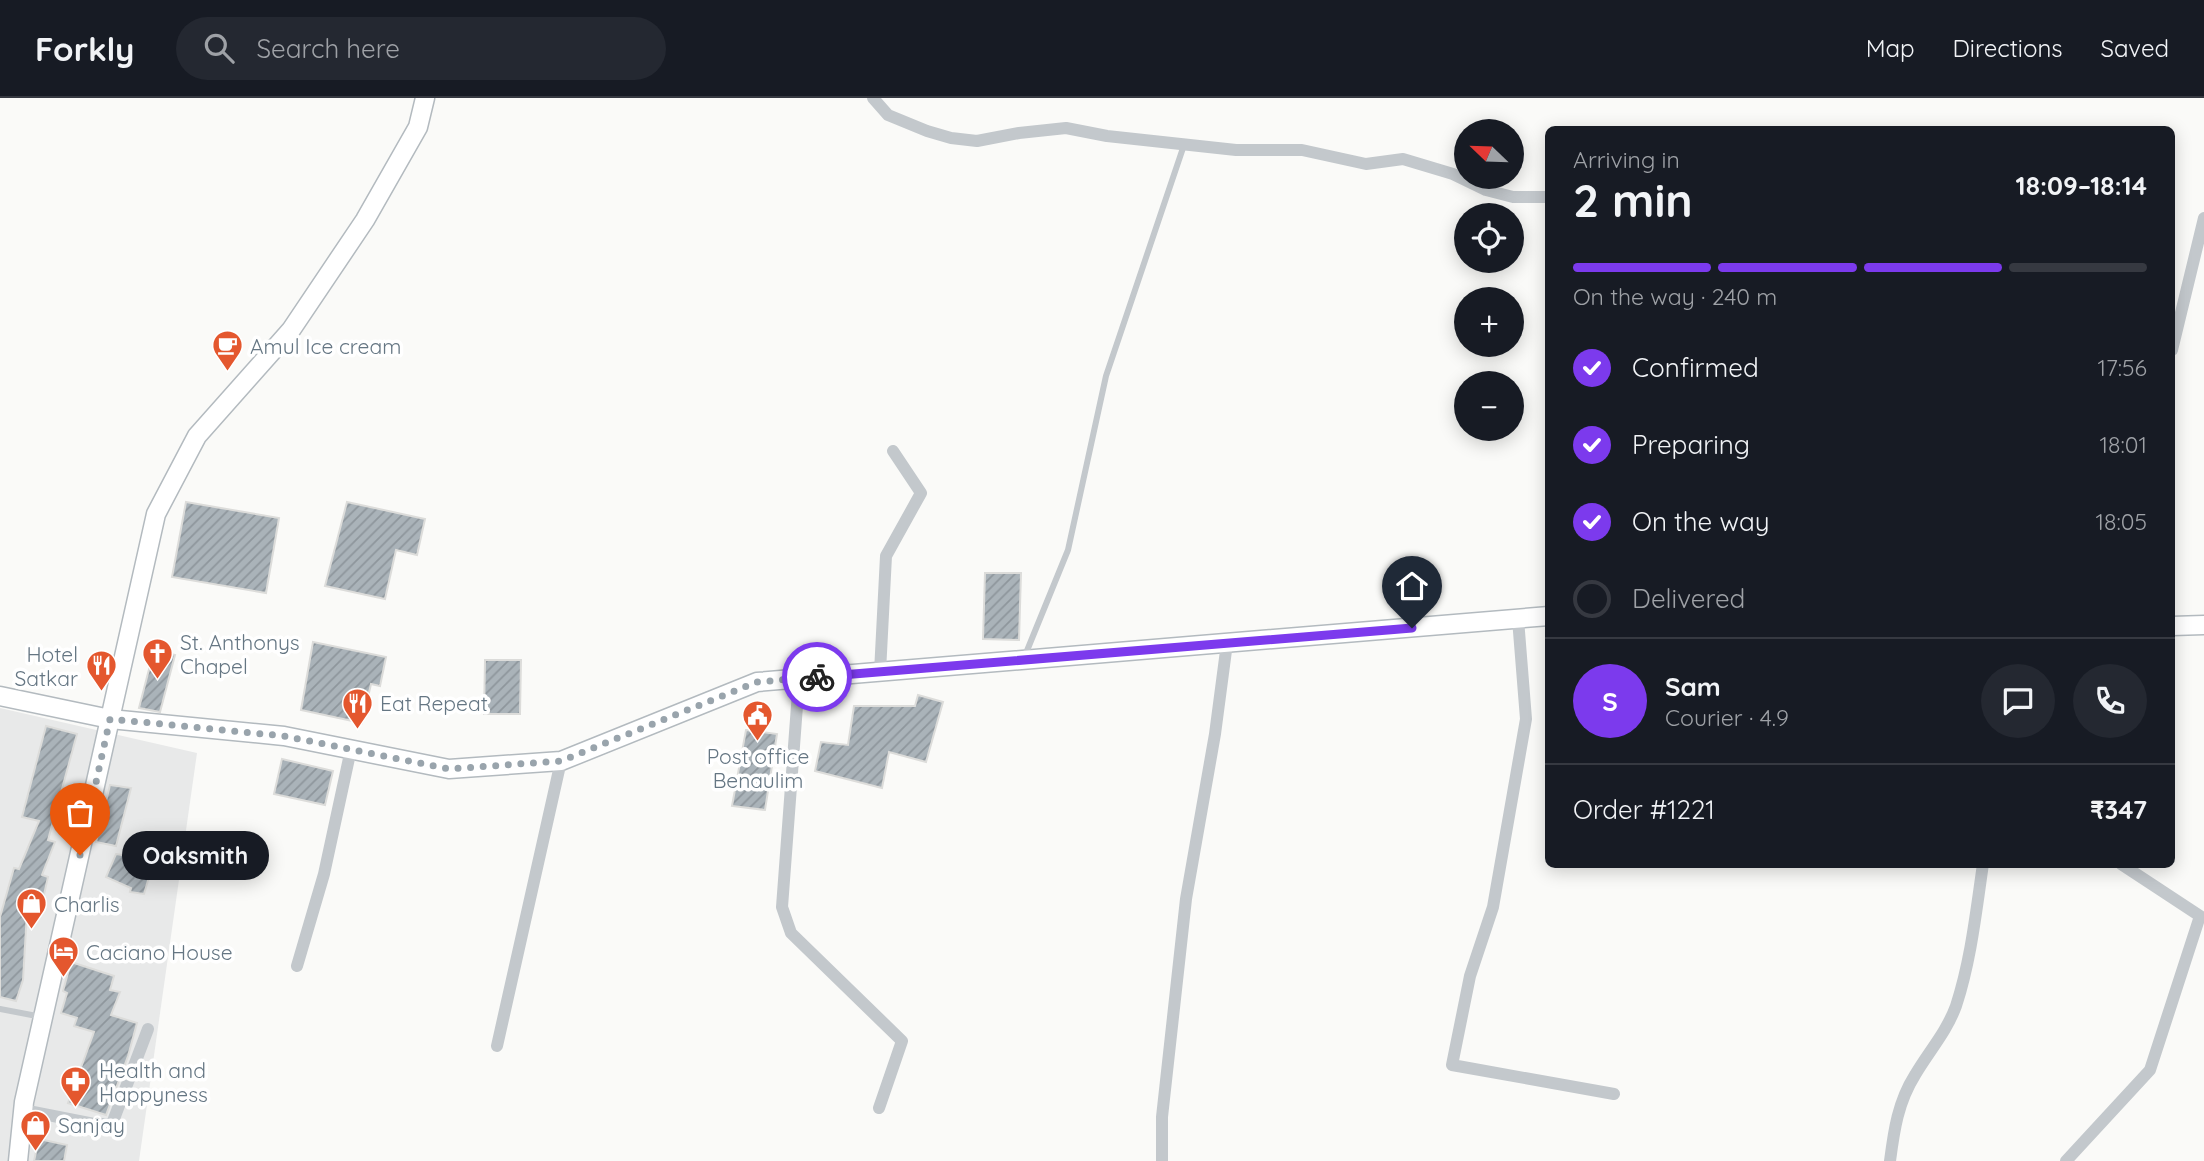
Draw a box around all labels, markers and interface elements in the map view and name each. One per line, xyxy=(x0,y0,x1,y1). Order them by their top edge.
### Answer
search box xyxy=(176,17,666,80)
text: Forkly xyxy=(35,28,134,69)
icon: search xyxy=(200,29,238,67)
text: Search here xyxy=(256,32,400,65)
text: Map xyxy=(1866,33,1915,63)
text: Directions xyxy=(1953,33,2063,63)
text: Saved xyxy=(2101,33,2169,63)
north arrow xyxy=(1454,119,1524,189)
map controls xyxy=(1454,119,1524,441)
text: Arriving in xyxy=(1573,145,1680,174)
text: 18:09–18:14 xyxy=(2016,169,2147,202)
text: 2 min xyxy=(1573,171,1693,229)
button: locate xyxy=(1454,203,1524,273)
text: On the way · 240 m xyxy=(1573,282,1777,311)
button: + xyxy=(1454,287,1524,357)
cafe icon: Amul Ice cream xyxy=(210,329,244,373)
place label: Amul Ice cream xyxy=(250,333,401,359)
icon: check xyxy=(1573,349,1611,387)
text: Confirmed xyxy=(1632,351,1759,384)
text: 17:56 xyxy=(2097,353,2147,382)
button: − xyxy=(1454,371,1524,441)
icon: check xyxy=(1573,426,1611,464)
text: Preparing xyxy=(1632,428,1750,461)
text: 18:01 xyxy=(2100,430,2147,459)
icon: check xyxy=(1573,503,1611,541)
text: On the way xyxy=(1632,505,1770,538)
text: 18:05 xyxy=(2096,507,2147,536)
pin xyxy=(1382,556,1442,628)
icon: home xyxy=(1393,567,1431,605)
text: Delivered xyxy=(1632,582,1745,615)
place label: St. Anthonys Chapel xyxy=(180,629,300,679)
church icon: St. Anthonys Chapel xyxy=(140,637,174,681)
place label: Hotel Satkar xyxy=(14,641,78,691)
courier xyxy=(782,642,852,712)
restaurant icon: Hotel Satkar xyxy=(84,649,118,693)
icon: bike xyxy=(798,658,836,696)
button: chat xyxy=(1981,664,2055,738)
button: phone xyxy=(2073,664,2147,738)
text: Sam xyxy=(1665,670,1721,703)
text: S xyxy=(1602,685,1618,718)
restaurant icon: Eat Repeat xyxy=(340,686,374,730)
place label: Eat Repeat xyxy=(380,690,488,716)
public building icon: Post office Benaulim xyxy=(741,699,775,743)
text: Courier · 4.9 xyxy=(1665,703,1789,732)
place label: Post office Benaulim xyxy=(707,743,809,793)
pin xyxy=(50,783,110,855)
text: Order #1221 xyxy=(1573,793,1715,826)
text: ₹347 xyxy=(2090,793,2147,826)
icon: bag xyxy=(61,794,99,832)
callout: Oaksmith xyxy=(122,830,269,880)
text: Oaksmith xyxy=(143,841,248,870)
shop icon: Charlis xyxy=(14,887,48,931)
place label: Charlis xyxy=(54,891,120,917)
hotel icon: Caciano House xyxy=(46,935,80,979)
place label: Caciano House xyxy=(86,939,233,965)
place label: Health and Happyness xyxy=(99,1057,208,1107)
pharmacy icon: Health and Happyness xyxy=(59,1065,93,1109)
shop icon: Sanjay xyxy=(18,1108,52,1152)
place label: Sanjay xyxy=(58,1112,125,1138)

